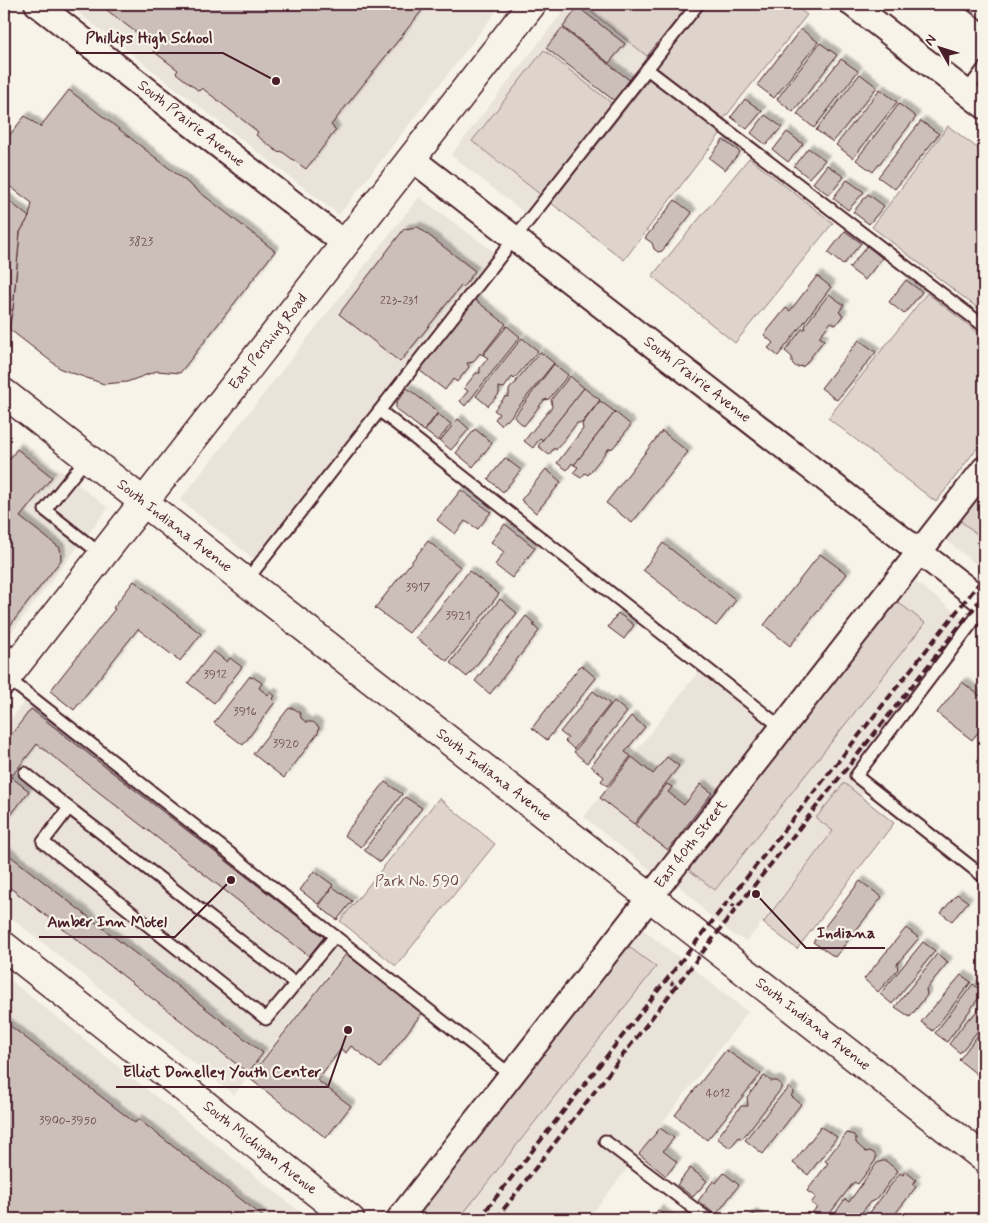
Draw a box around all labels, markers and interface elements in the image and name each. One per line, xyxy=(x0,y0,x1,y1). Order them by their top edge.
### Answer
callout: Phillips High School xyxy=(76,22,223,53)
north arrow xyxy=(916,22,966,72)
text: Phillips High School xyxy=(85,28,213,50)
text: N xyxy=(921,31,941,50)
street label: South Prairie Avenue xyxy=(133,76,249,172)
house number: 3823 xyxy=(129,234,154,250)
street label: East Pershing Road xyxy=(224,289,312,394)
house number: 223-231 xyxy=(380,293,418,309)
street label: South Prairie Avenue xyxy=(639,332,755,428)
street label: South Indiana Avenue xyxy=(113,475,236,577)
house number: 3917 xyxy=(406,580,430,596)
house number: 3921 xyxy=(445,608,471,624)
house number: 3912 xyxy=(203,667,227,683)
house number: 3916 xyxy=(233,704,257,720)
street label: South Indiana Avenue xyxy=(432,724,555,826)
house number: 3920 xyxy=(273,736,300,752)
street label: East 40th Street xyxy=(650,796,732,893)
park label: Park No. 590 xyxy=(375,872,459,892)
callout: Amber Inn Motel xyxy=(39,906,175,937)
text: Amber Inn Motel xyxy=(47,912,167,933)
callout: Indiana xyxy=(806,917,885,948)
text: Indiana xyxy=(817,923,875,944)
street label: South Indiana Avenue xyxy=(751,973,875,1076)
callout: Elliot Donelley Youth Center xyxy=(116,1056,328,1087)
text: Elliot Donelley Youth Center xyxy=(123,1062,322,1083)
house number: 4012 xyxy=(706,1086,730,1102)
street label: South Michigan Avenue xyxy=(198,1096,321,1199)
house number: 3900-3950 xyxy=(39,1113,97,1129)

